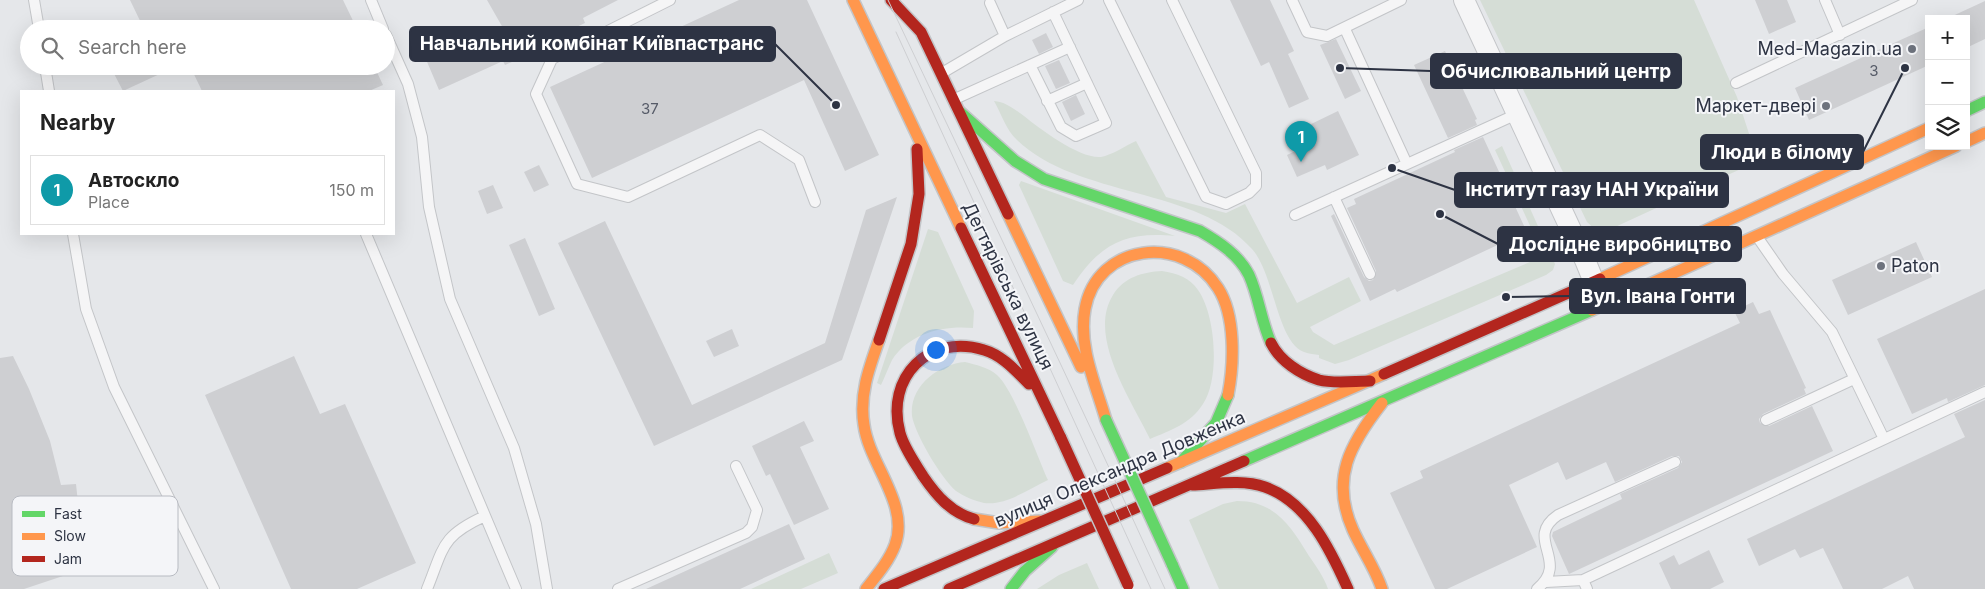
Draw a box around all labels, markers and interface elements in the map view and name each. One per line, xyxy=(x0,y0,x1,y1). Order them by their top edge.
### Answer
map controls xyxy=(1925,15,1970,150)
button: + xyxy=(1925,15,1970,60)
search box xyxy=(20,20,395,75)
callout: Навчальний комбінат Київпастранс xyxy=(410,27,775,61)
text: Навчальний комбінат Київпастранс xyxy=(420,32,764,55)
icon: search xyxy=(38,34,66,62)
text: Search here xyxy=(78,36,187,59)
place label: Med-Magazin.ua xyxy=(1758,38,1902,59)
marker: Med-Magazin.ua xyxy=(1906,43,1918,55)
callout: Обчислювальний центр xyxy=(1431,54,1681,88)
text: Обчислювальний центр xyxy=(1441,60,1671,83)
button: − xyxy=(1925,60,1970,105)
house number: 3 xyxy=(1869,61,1879,80)
place label: Маркет-двері xyxy=(1695,95,1816,116)
house number: 37 xyxy=(641,99,659,118)
marker: Маркет-двері xyxy=(1820,100,1832,112)
button: layers xyxy=(1925,105,1970,150)
text: Nearby xyxy=(40,110,115,135)
pin: 1 xyxy=(1285,121,1317,162)
callout: Люди в білому xyxy=(1701,135,1863,169)
text: Люди в білому xyxy=(1711,141,1854,164)
text: Автоскло xyxy=(88,169,179,192)
callout: Інститут газу НАН України xyxy=(1455,173,1728,207)
text: Інститут газу НАН України xyxy=(1465,178,1719,201)
text: 1 xyxy=(54,180,60,200)
text: 150 m xyxy=(329,180,374,200)
text: Place xyxy=(88,192,130,212)
street label: Дегтярівська вулиця xyxy=(959,199,1058,373)
callout: Дослідне виробництво xyxy=(1498,227,1741,261)
text: Дослідне виробництво xyxy=(1509,233,1731,256)
place label: Paton xyxy=(1891,255,1940,276)
marker: Paton xyxy=(1875,260,1887,272)
callout: Вул. Івана Гонти xyxy=(1570,279,1745,313)
text: Вул. Івана Гонти xyxy=(1581,285,1735,308)
your location xyxy=(923,337,949,363)
street label: вулиця Олександра Довженка xyxy=(991,406,1248,531)
legend xyxy=(12,496,178,576)
text: Fast xyxy=(54,505,82,522)
text: Slow xyxy=(54,527,86,544)
text: Jam xyxy=(54,550,82,567)

